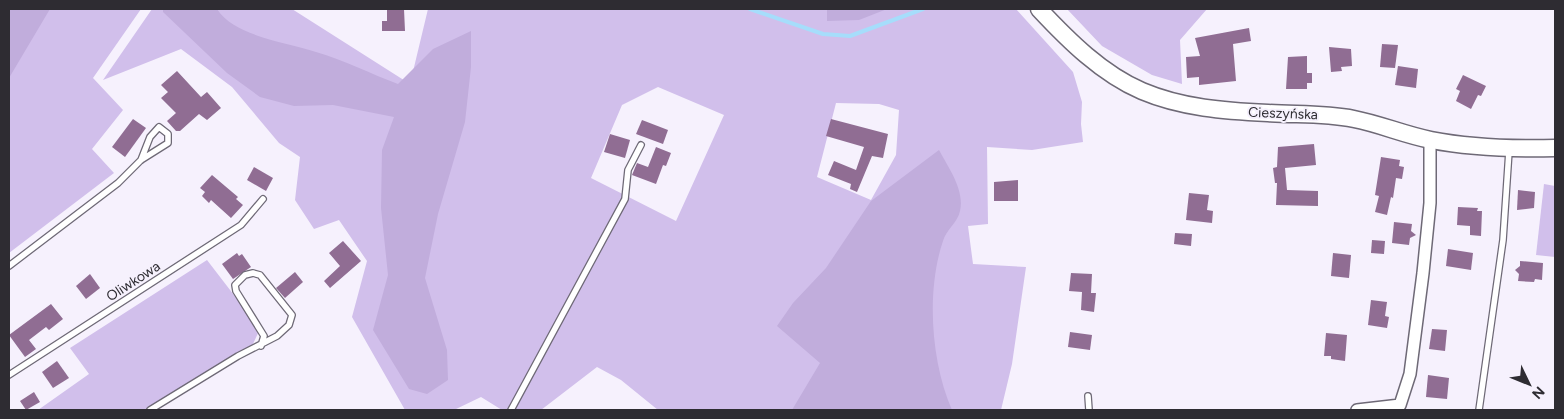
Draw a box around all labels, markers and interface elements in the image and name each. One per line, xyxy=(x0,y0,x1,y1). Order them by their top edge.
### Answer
street label: Cieszyńska xyxy=(1248,104,1318,123)
street label: Oliwkowa xyxy=(103,258,163,305)
north arrow xyxy=(1504,359,1554,409)
text: N xyxy=(1528,383,1548,402)

